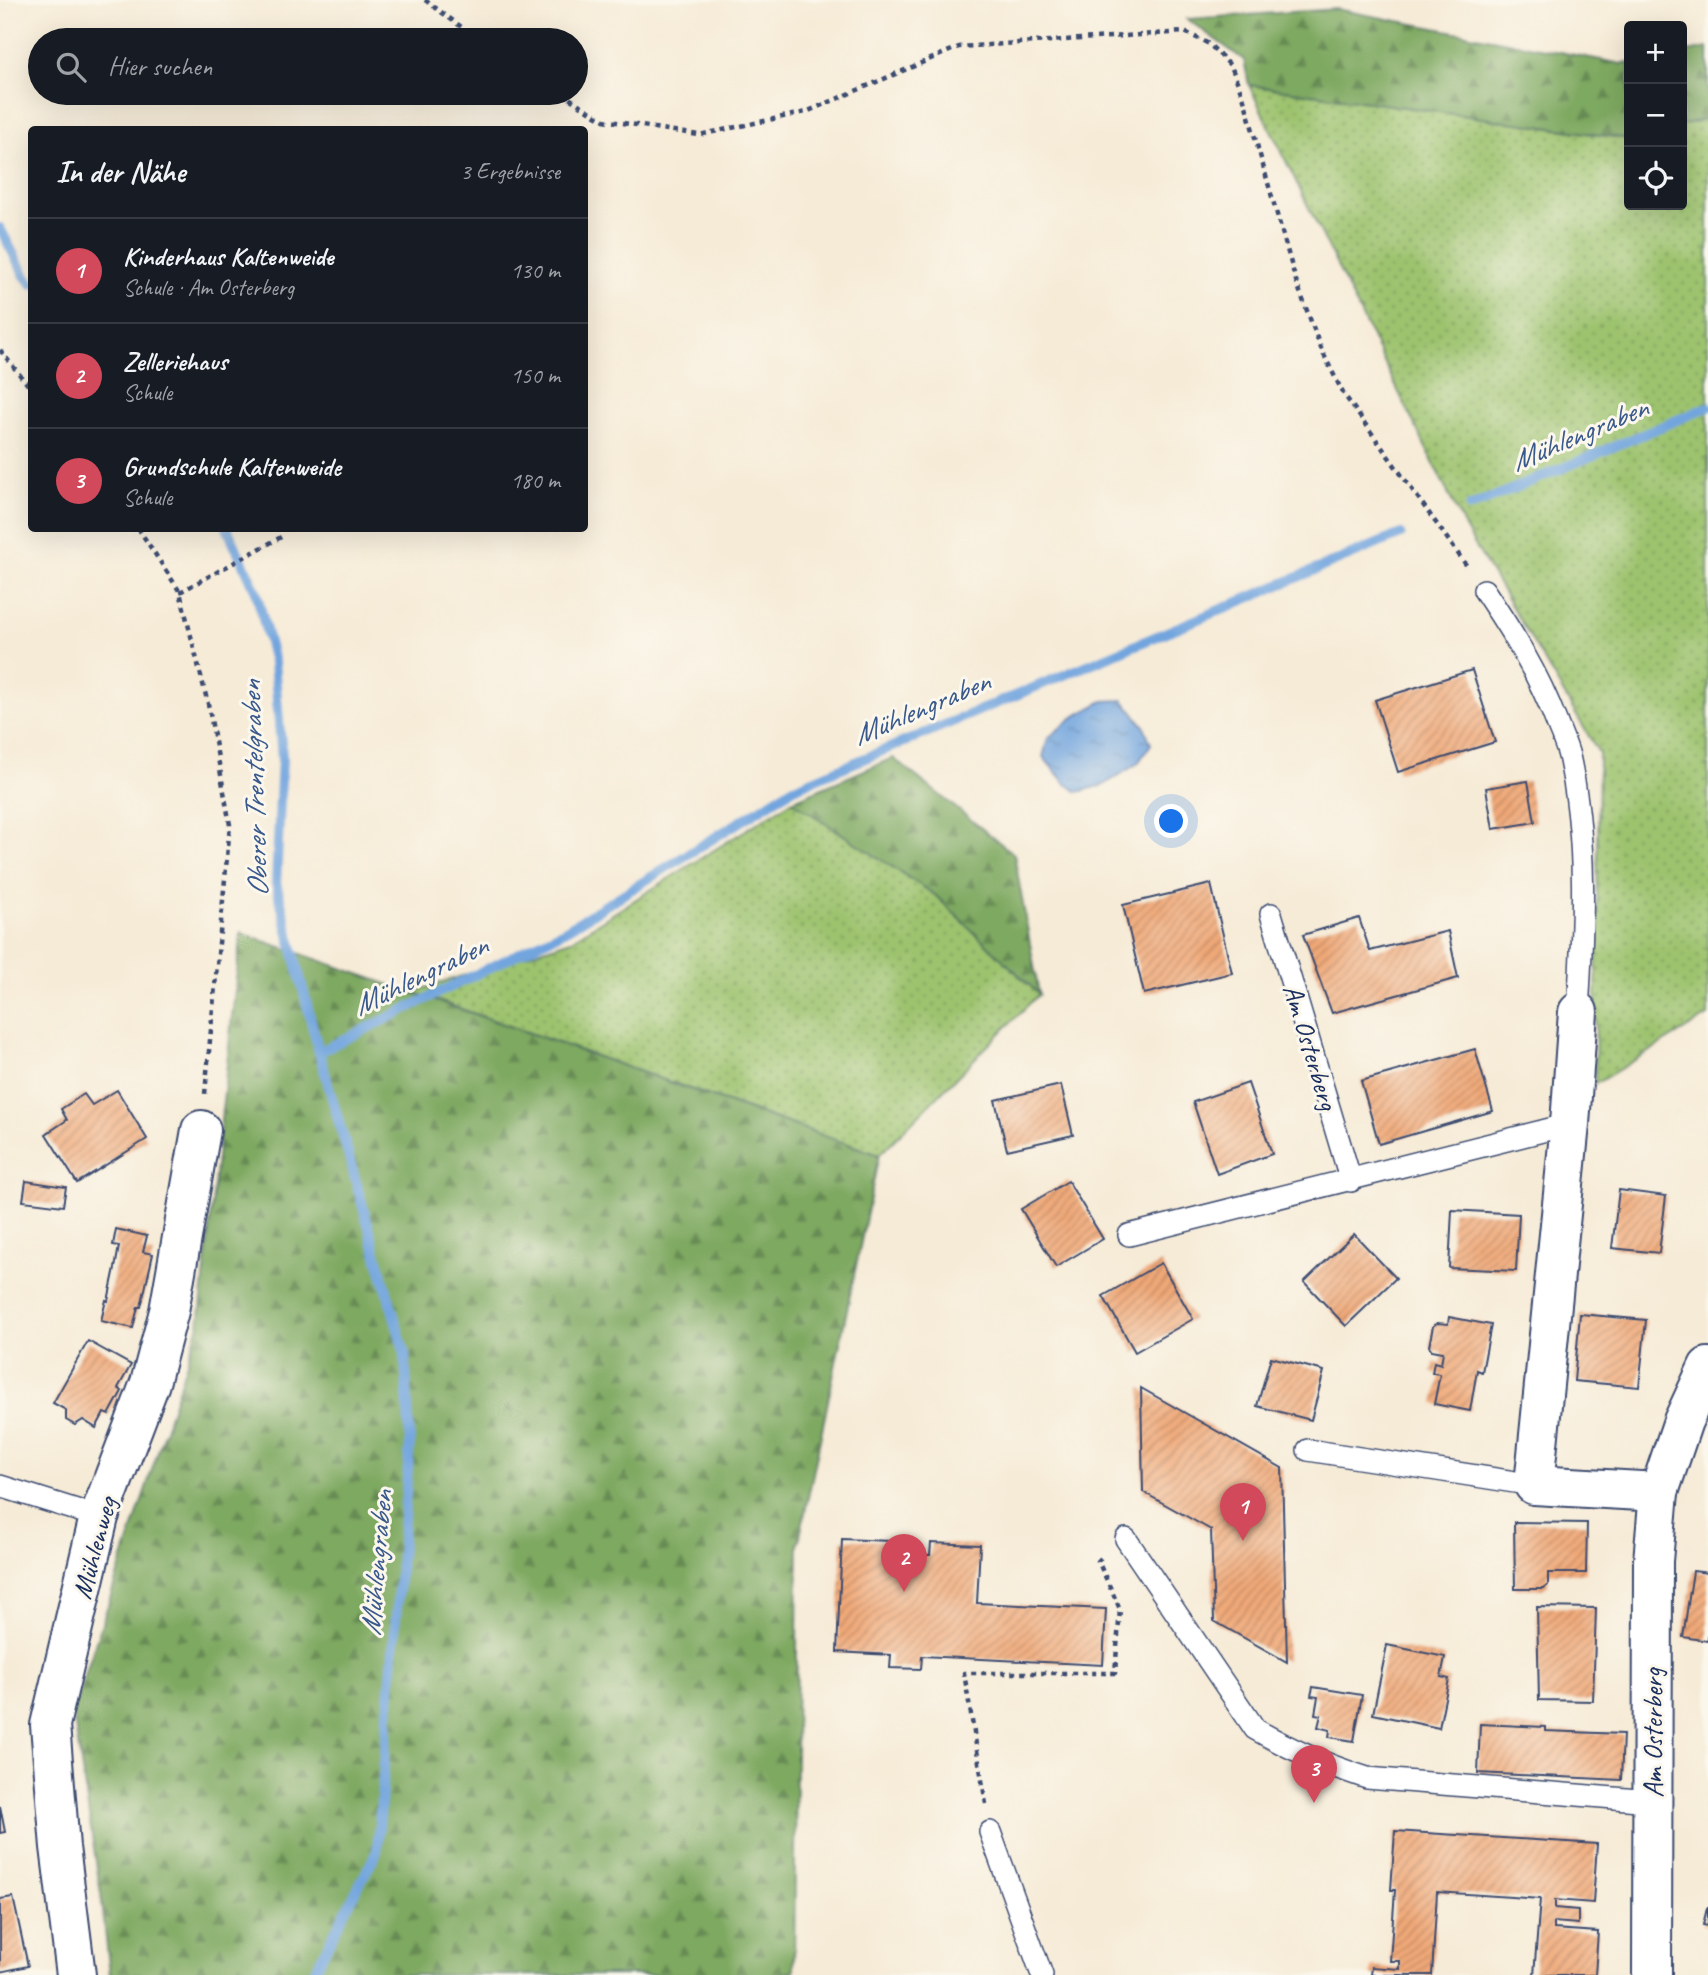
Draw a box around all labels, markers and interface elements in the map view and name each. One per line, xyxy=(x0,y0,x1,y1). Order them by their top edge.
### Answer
map controls xyxy=(1624,21,1687,210)
button: + xyxy=(1624,21,1687,84)
search box xyxy=(28,28,588,105)
icon: search xyxy=(52,48,90,86)
text: Hier suchen xyxy=(108,50,212,83)
button: − xyxy=(1624,84,1687,147)
button: locate xyxy=(1624,147,1687,210)
text: In der Nähe xyxy=(56,153,185,191)
text: 3 Ergebnisse xyxy=(460,157,560,186)
text: Kinderhaus Kaltenweide xyxy=(123,240,334,273)
text: 1 xyxy=(74,256,84,285)
text: 130 m xyxy=(511,256,560,285)
text: Schule · Am Osterberg xyxy=(123,273,294,302)
text: Zelleriehaus xyxy=(123,345,227,378)
text: 2 xyxy=(74,361,84,390)
text: 150 m xyxy=(511,361,560,390)
text: Schule xyxy=(123,378,172,407)
water label: Mühlengraben xyxy=(1505,387,1655,480)
text: Grundschule Kaltenweide xyxy=(123,450,341,483)
text: 3 xyxy=(74,466,84,495)
text: 180 m xyxy=(511,466,560,495)
text: Schule xyxy=(123,483,172,512)
water label: Mühlengraben xyxy=(847,661,997,754)
water label: Oberer Trentelgraben xyxy=(231,678,277,898)
your location xyxy=(1154,804,1188,838)
water label: Mühlengraben xyxy=(347,925,496,1024)
street label: Am Osterberg xyxy=(1275,980,1347,1115)
pin: 1 xyxy=(1220,1483,1266,1541)
water label: Mühlengraben xyxy=(351,1487,401,1637)
street label: Mühlenweg xyxy=(64,1492,125,1603)
pin: 2 xyxy=(881,1534,927,1592)
street label: Am Osterberg xyxy=(1635,1667,1670,1798)
pin: 3 xyxy=(1291,1745,1337,1803)

